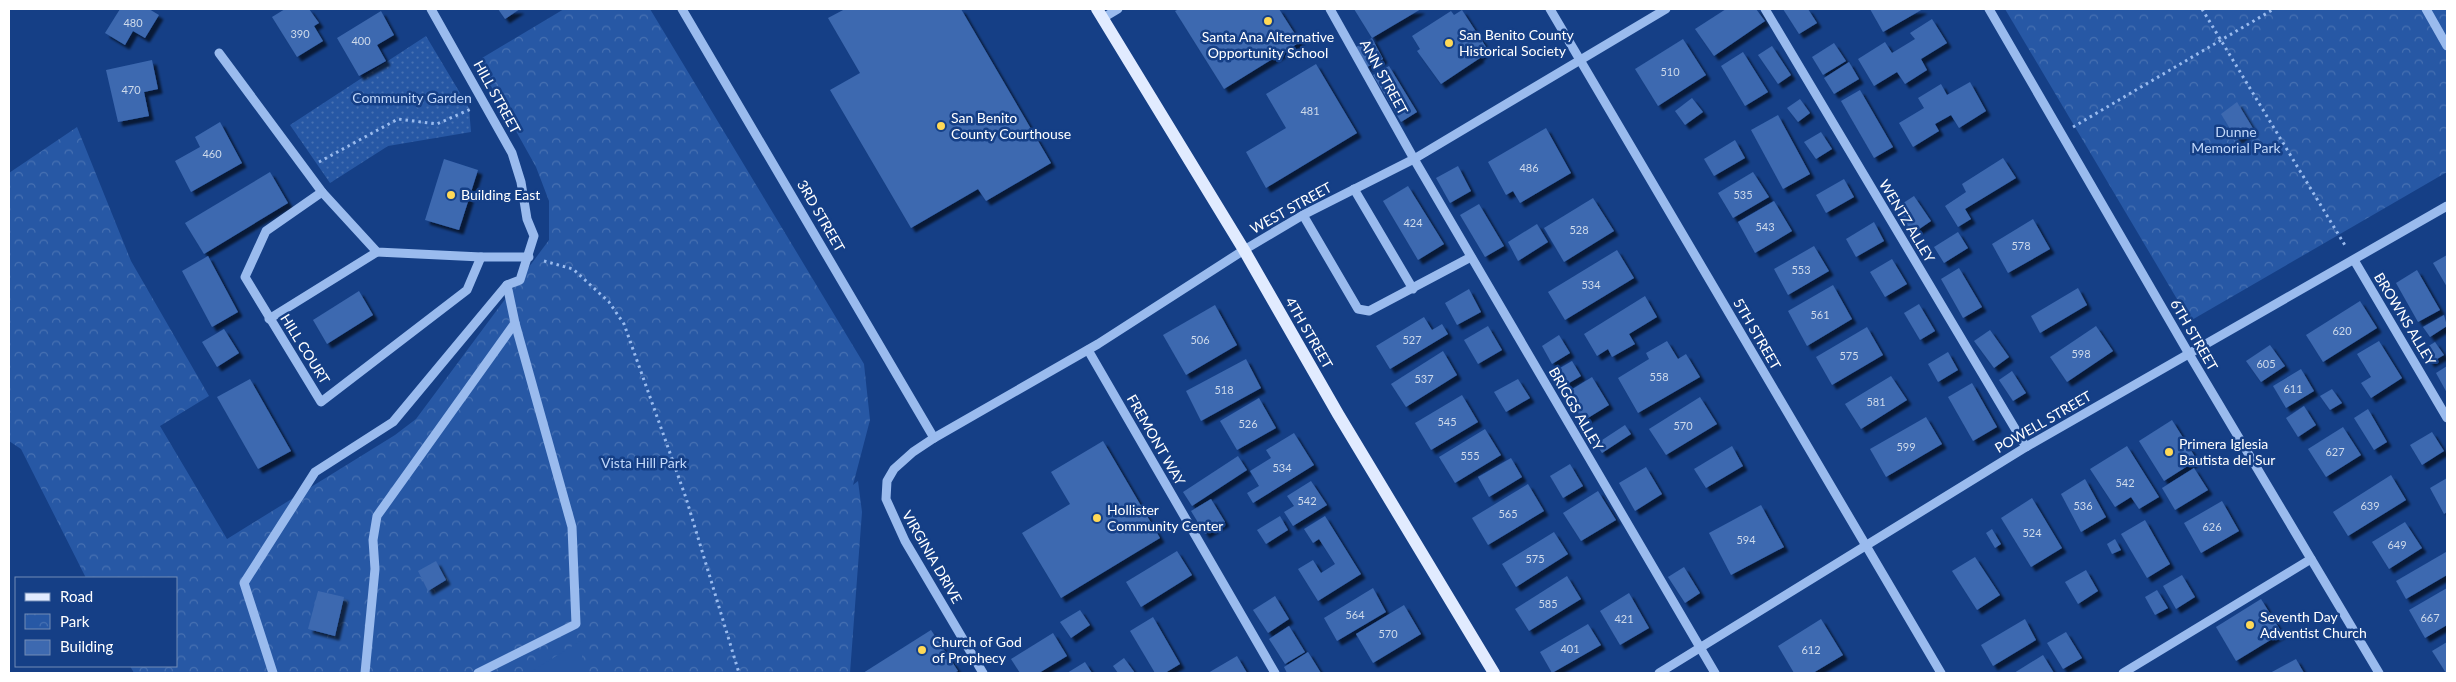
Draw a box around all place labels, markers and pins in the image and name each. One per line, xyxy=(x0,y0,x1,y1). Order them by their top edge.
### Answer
marker: Santa Ana Alternative Opportunity School xyxy=(1262,15,1274,27)
place label: San Benito County Historical Society xyxy=(1459,26,1575,59)
place label: Santa Ana Alternative Opportunity School xyxy=(1202,28,1334,61)
marker: San Benito County Historical Society xyxy=(1443,37,1455,49)
place label: San Benito County Courthouse xyxy=(951,109,1071,142)
marker: San Benito County Courthouse xyxy=(935,120,947,132)
place label: Building East xyxy=(461,186,540,203)
marker: Building East xyxy=(445,189,457,201)
place label: Primera Iglesia Bautista del Sur xyxy=(2179,435,2275,468)
marker: Primera Iglesia Bautista del Sur xyxy=(2163,446,2175,458)
place label: Hollister Community Center xyxy=(1107,501,1223,534)
marker: Hollister Community Center xyxy=(1091,512,1103,524)
place label: Seventh Day Adventist Church xyxy=(2260,608,2367,641)
marker: Seventh Day Adventist Church xyxy=(2244,619,2256,631)
place label: Church of God of Prophecy xyxy=(932,633,1022,666)
marker: Church of God of Prophecy xyxy=(916,644,928,656)

